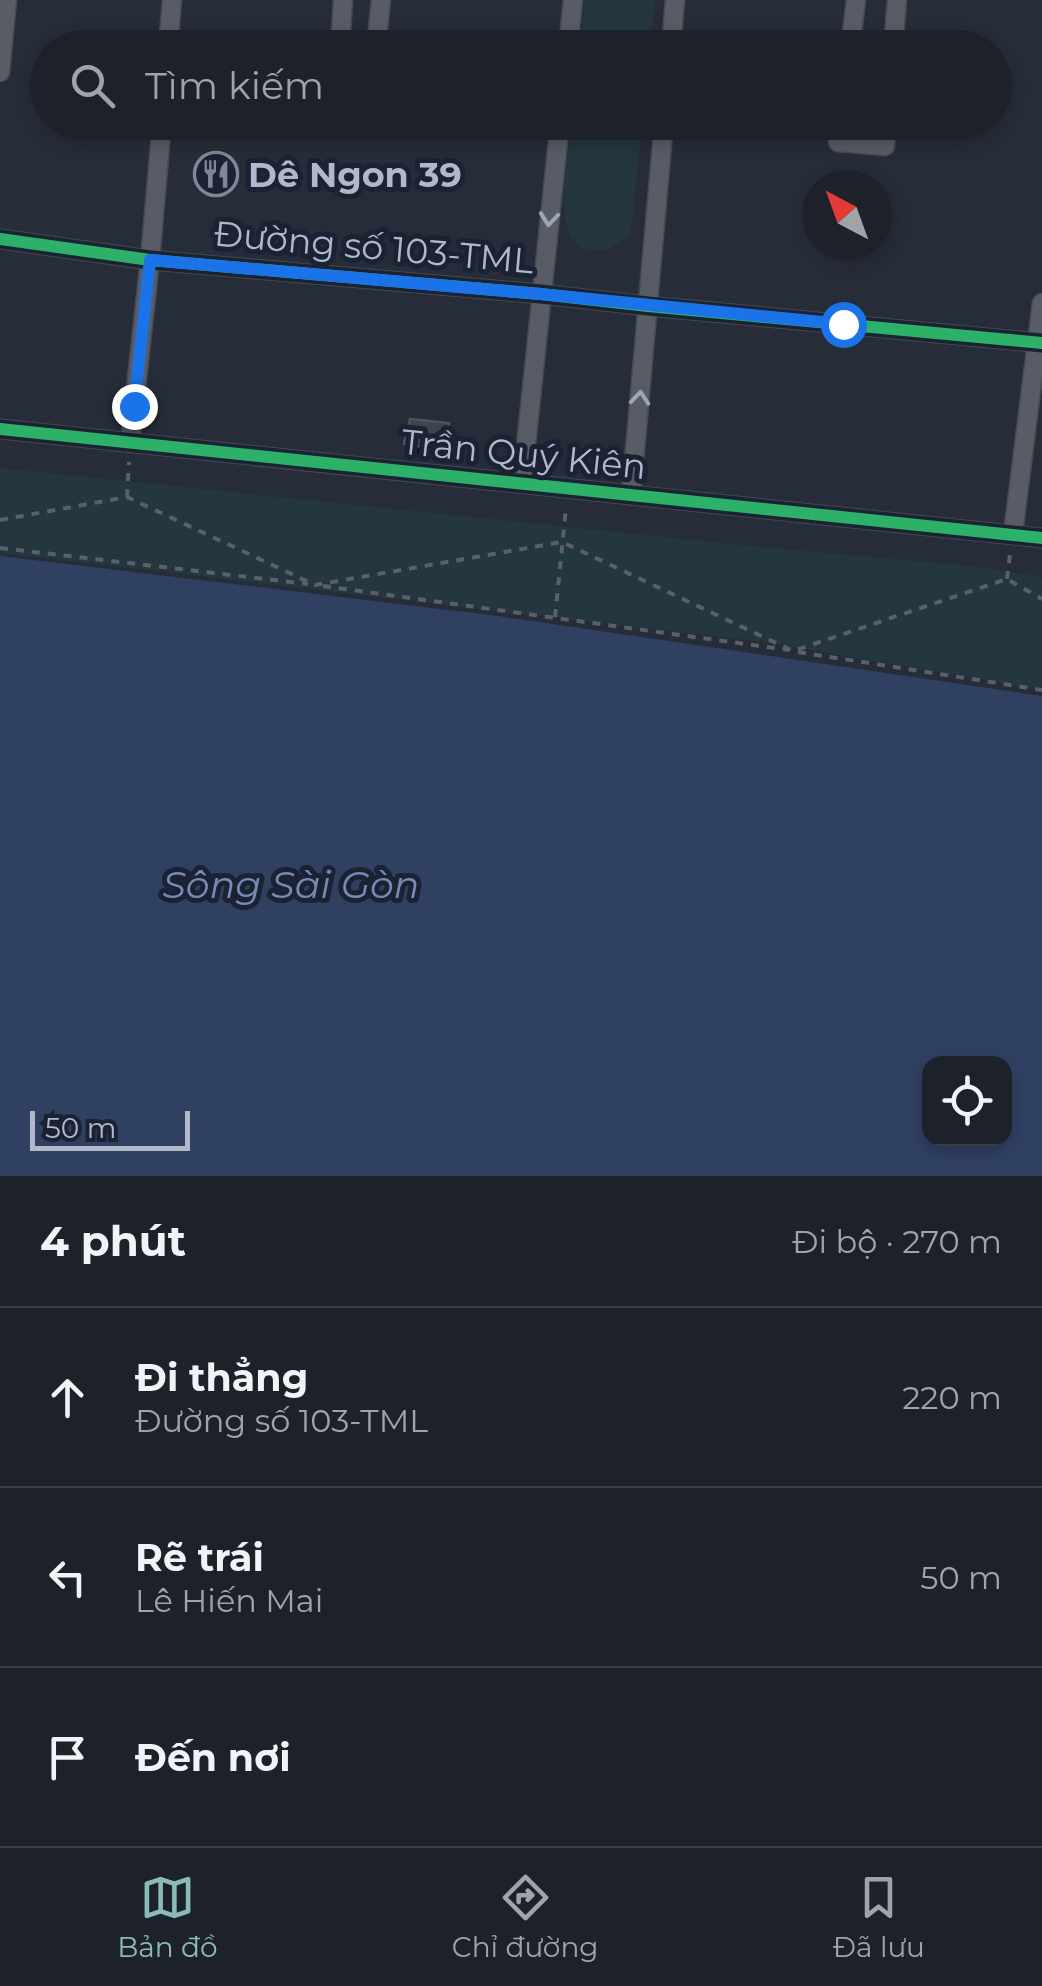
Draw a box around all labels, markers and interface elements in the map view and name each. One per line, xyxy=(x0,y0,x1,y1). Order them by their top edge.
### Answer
search box xyxy=(30,30,1012,140)
icon: search xyxy=(65,58,120,113)
text: Tìm kiếm xyxy=(145,62,324,109)
restaurant icon: Dê Ngon 39 xyxy=(193,151,239,197)
place label: Dê Ngon 39 xyxy=(248,153,462,196)
north arrow xyxy=(802,170,892,260)
street label: Đường số 103-TML xyxy=(212,212,536,282)
one-way arrow xyxy=(539,212,560,228)
route start xyxy=(821,302,867,348)
route end xyxy=(112,384,158,430)
one-way arrow xyxy=(628,389,650,405)
street label: Trần Quý Kiên xyxy=(400,420,648,488)
water label: Sông Sài Gòn xyxy=(162,861,420,908)
map controls xyxy=(922,1056,1012,1146)
button: locate xyxy=(922,1056,1012,1146)
scale bar xyxy=(30,1106,190,1150)
text: 50 m xyxy=(45,1111,116,1145)
text: 4 phút xyxy=(40,1215,186,1267)
text: Đi bộ · 270 m xyxy=(792,1222,1002,1261)
text: Đi thẳng xyxy=(135,1354,308,1401)
icon: ahead xyxy=(40,1370,95,1425)
text: 220 m xyxy=(902,1378,1002,1417)
text: Đường số 103-TML xyxy=(135,1401,428,1440)
text: Rẽ trái xyxy=(135,1534,264,1581)
icon: left xyxy=(40,1550,95,1605)
text: 50 m xyxy=(920,1558,1002,1597)
text: Lê Hiến Mai xyxy=(135,1581,323,1620)
icon: arrive xyxy=(40,1730,95,1785)
text: Đến nơi xyxy=(135,1734,291,1781)
tab: Bản đồ xyxy=(117,1870,218,1964)
tab: Chỉ đường xyxy=(452,1870,599,1964)
tab: Đã lưu xyxy=(833,1870,925,1964)

